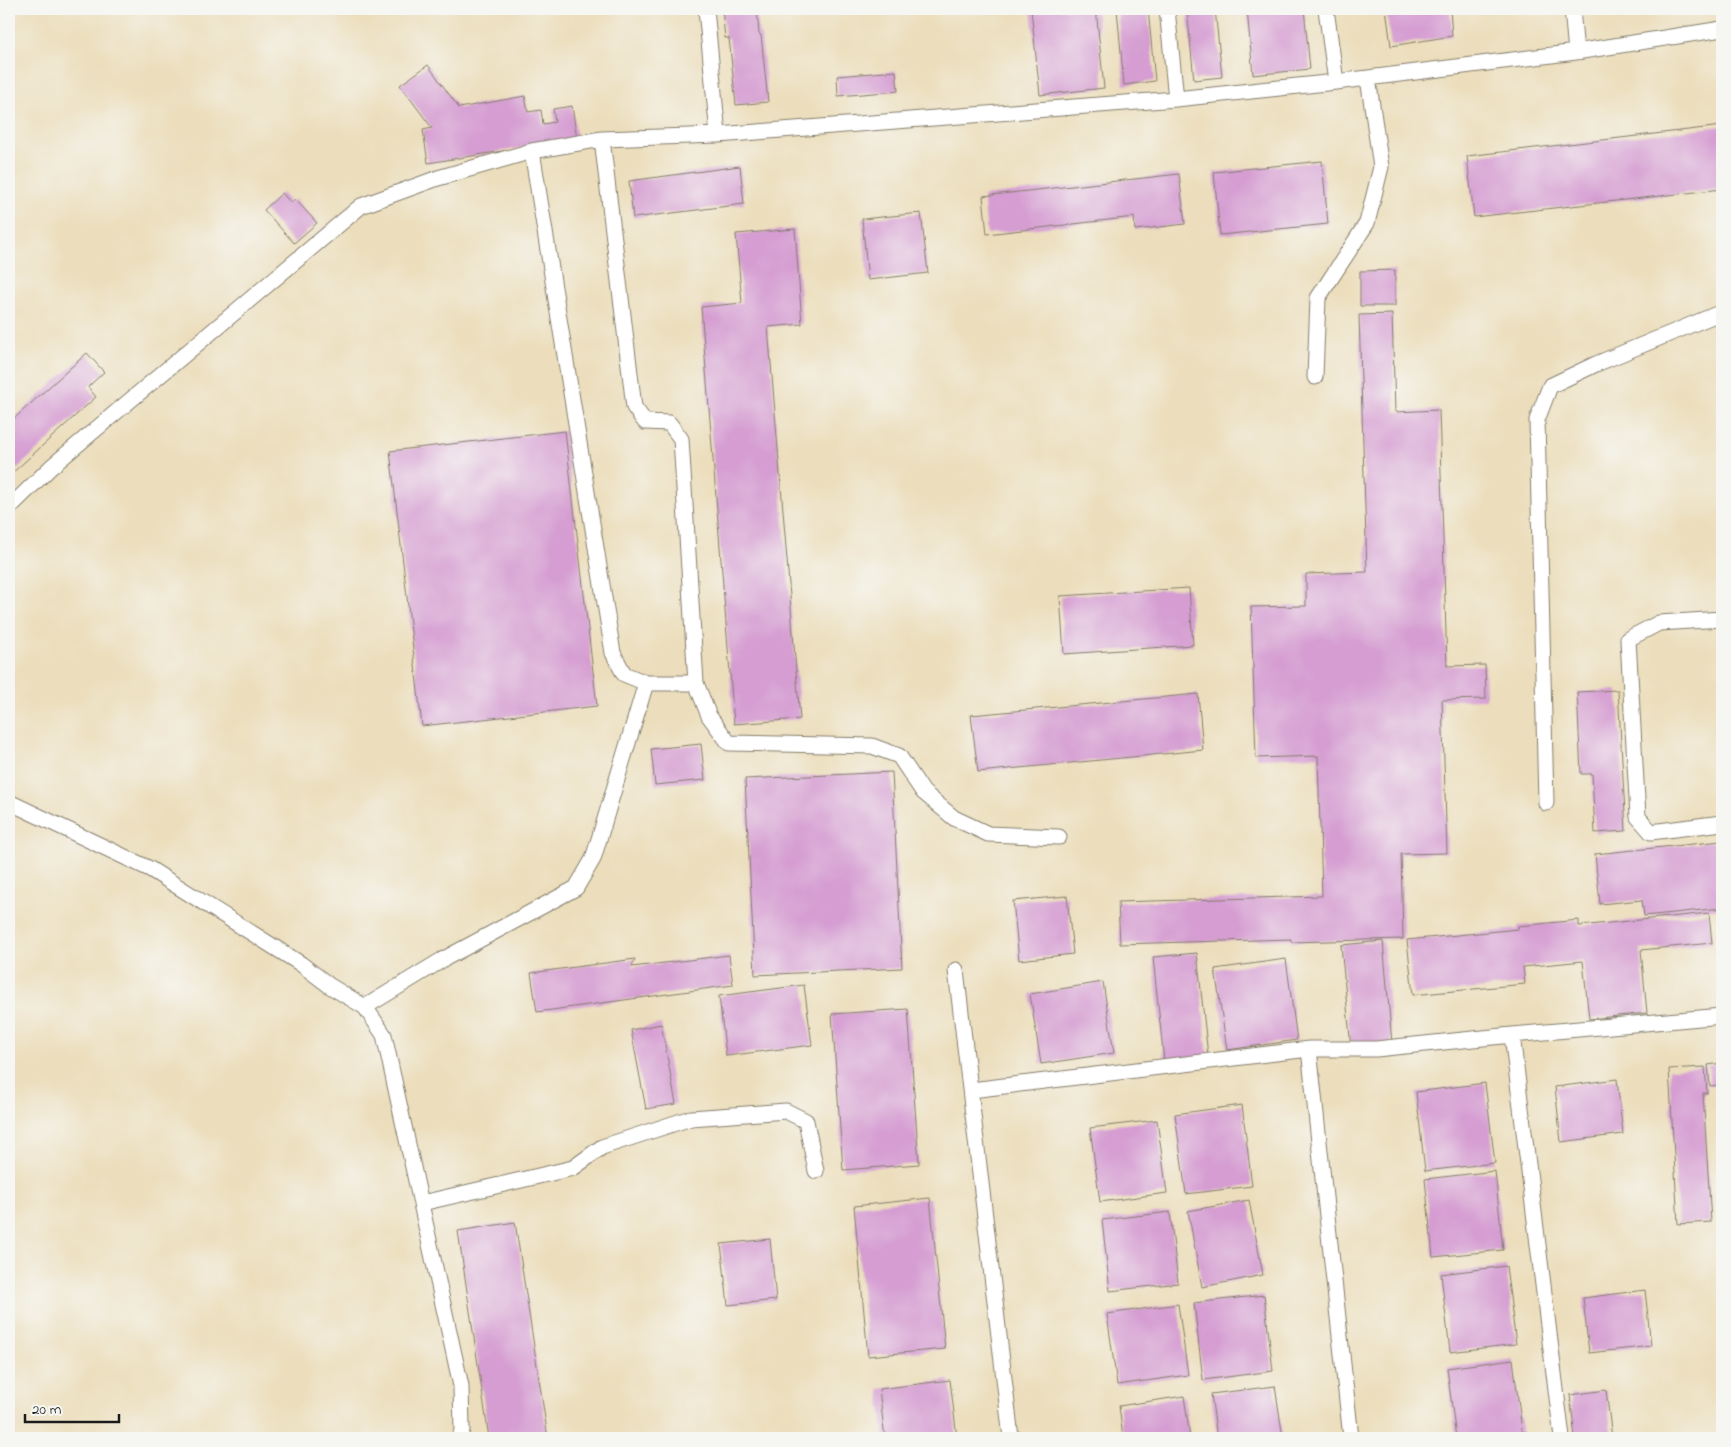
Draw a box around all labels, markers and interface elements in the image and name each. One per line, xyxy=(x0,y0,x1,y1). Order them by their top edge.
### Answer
scale bar xyxy=(25,1392,119,1424)
text: 20 m xyxy=(32,1399,62,1421)

